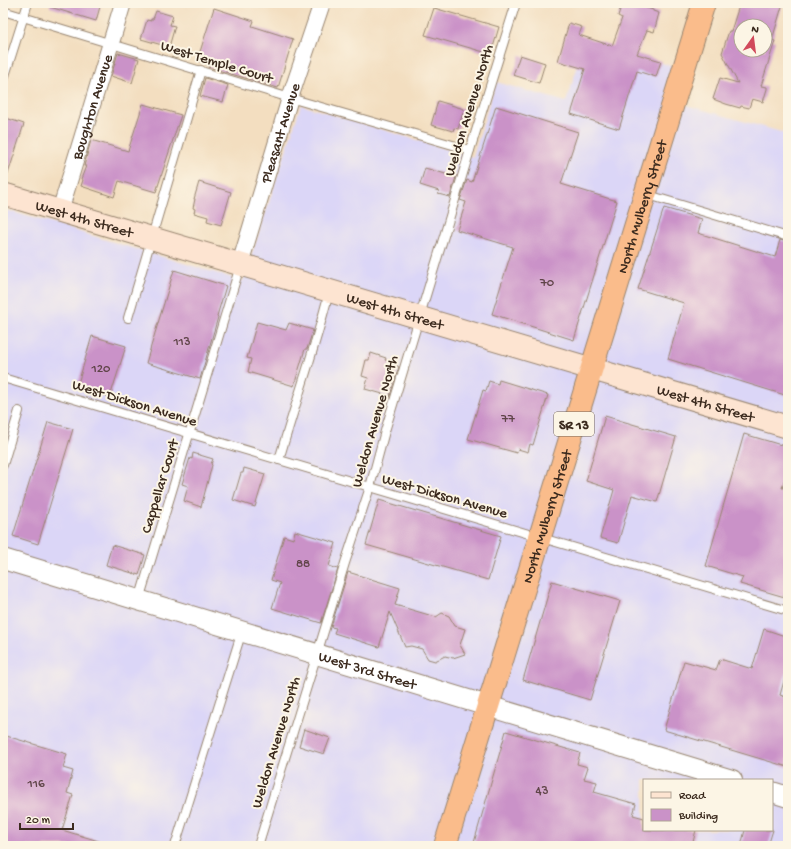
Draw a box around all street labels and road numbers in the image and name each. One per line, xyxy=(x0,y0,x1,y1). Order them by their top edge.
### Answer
street label: West Temple Court xyxy=(158,37,276,89)
street label: Weldon Avenue North xyxy=(441,43,499,179)
street label: Boughton Avenue xyxy=(69,52,118,163)
street label: Pleasant Avenue xyxy=(258,81,305,187)
street label: North Mulberry Street xyxy=(614,136,673,276)
street label: West 4th Street xyxy=(33,197,137,244)
street label: West 4th Street xyxy=(344,289,447,336)
street label: Weldon Avenue North xyxy=(348,353,403,490)
street label: West Dickson Avenue xyxy=(70,376,199,432)
street label: West 4th Street xyxy=(654,382,758,428)
road number: SR 13 xyxy=(554,412,594,436)
street label: Cappellar Court xyxy=(138,436,184,536)
street label: North Mulberry Street xyxy=(519,446,578,586)
street label: West Dickson Avenue xyxy=(380,470,509,524)
street label: West 3rd Street xyxy=(316,648,420,695)
street label: Weldon Avenue North xyxy=(248,675,306,811)

